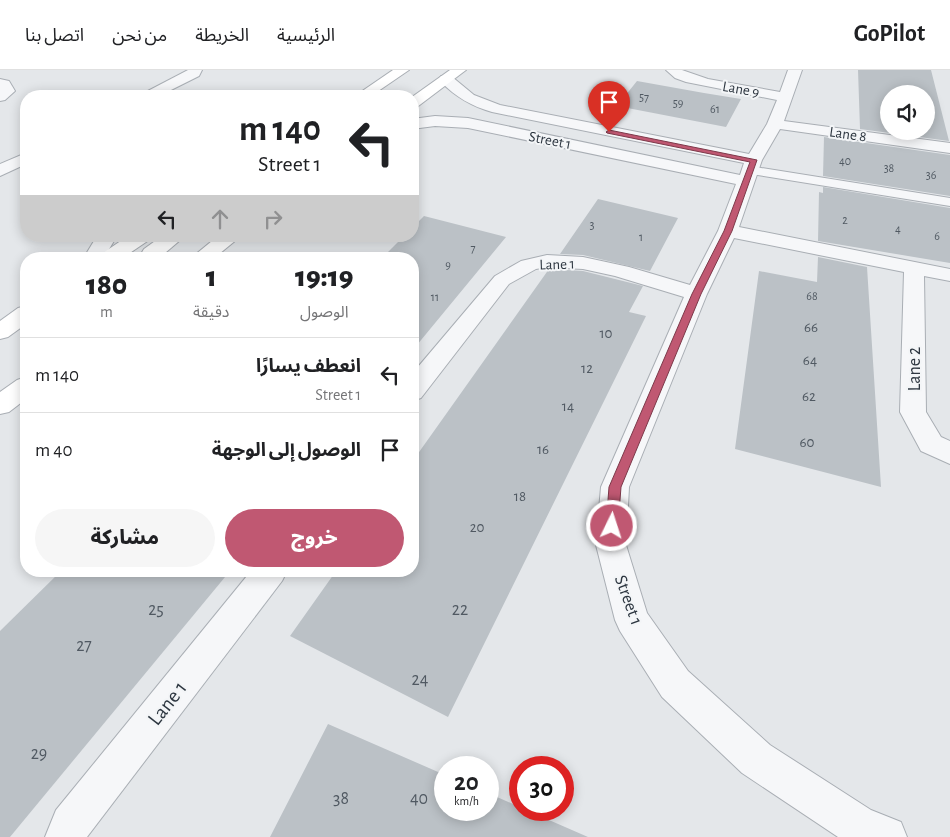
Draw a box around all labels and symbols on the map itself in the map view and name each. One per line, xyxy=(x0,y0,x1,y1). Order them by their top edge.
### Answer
street label: Lane 9 xyxy=(721,79,761,100)
pin xyxy=(588,81,630,132)
house number: 57 xyxy=(639,91,649,103)
house number: 59 xyxy=(673,97,684,109)
house number: 61 xyxy=(710,103,720,115)
street label: Lane 8 xyxy=(828,124,867,145)
street label: Street 1 xyxy=(527,129,572,152)
house number: 40 xyxy=(839,155,851,167)
house number: 38 xyxy=(884,162,895,174)
house number: 36 xyxy=(926,169,937,181)
house number: 2 xyxy=(842,214,848,226)
house number: 3 xyxy=(590,219,595,231)
house number: 4 xyxy=(895,223,901,235)
house number: 6 xyxy=(934,230,940,242)
house number: 1 xyxy=(639,231,643,243)
house number: 7 xyxy=(470,242,476,254)
street label: Lane 1 xyxy=(539,256,575,273)
house number: 9 xyxy=(445,259,451,271)
house number: 68 xyxy=(806,290,818,302)
house number: 11 xyxy=(431,291,439,303)
house number: 66 xyxy=(804,320,818,335)
house number: 10 xyxy=(599,326,613,341)
street label: Lane 2 xyxy=(906,347,924,391)
house number: 64 xyxy=(803,353,817,368)
house number: 12 xyxy=(581,361,593,376)
house number: 62 xyxy=(802,389,816,404)
house number: 14 xyxy=(562,399,574,414)
house number: 60 xyxy=(800,435,815,450)
house number: 16 xyxy=(537,442,549,457)
house number: 18 xyxy=(514,489,526,504)
position arrow xyxy=(585,499,637,551)
house number: 20 xyxy=(470,520,484,535)
street label: Street 1 xyxy=(611,573,645,628)
house number: 25 xyxy=(148,601,164,619)
house number: 22 xyxy=(452,601,468,619)
house number: 27 xyxy=(76,637,92,655)
house number: 24 xyxy=(412,671,429,689)
street label: Lane 1 xyxy=(144,677,191,729)
house number: 29 xyxy=(31,745,47,763)
speed limit sign: 30 xyxy=(509,756,574,821)
house number: 38 xyxy=(333,790,349,808)
house number: 40 xyxy=(410,790,428,808)

